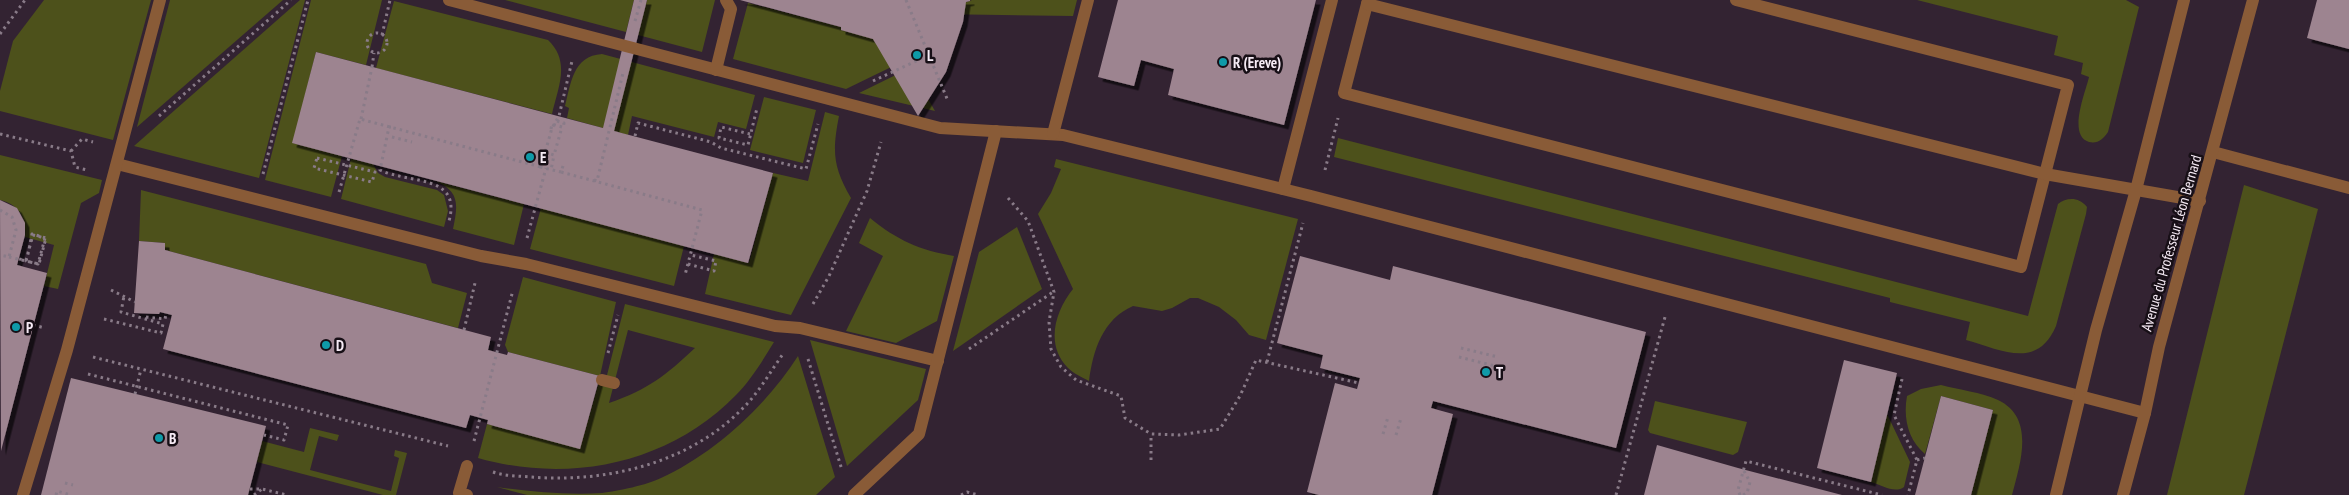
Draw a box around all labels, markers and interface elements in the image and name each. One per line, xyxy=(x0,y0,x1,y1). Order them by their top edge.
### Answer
place label: L xyxy=(927,46,934,65)
marker: L xyxy=(911,49,923,61)
place label: R (Ereve) xyxy=(1233,53,1281,72)
marker: R (Ereve) xyxy=(1217,56,1229,68)
place label: E xyxy=(540,148,546,167)
marker: E xyxy=(524,151,536,163)
street label: Avenue du Professeur Léon Bernard xyxy=(2137,153,2205,333)
place label: P xyxy=(26,318,33,337)
marker: P xyxy=(10,321,22,333)
place label: D xyxy=(336,336,344,355)
marker: D xyxy=(320,339,332,351)
place label: T xyxy=(1496,363,1503,382)
marker: T xyxy=(1480,366,1492,378)
place label: B xyxy=(169,429,176,448)
marker: B xyxy=(153,432,165,444)

